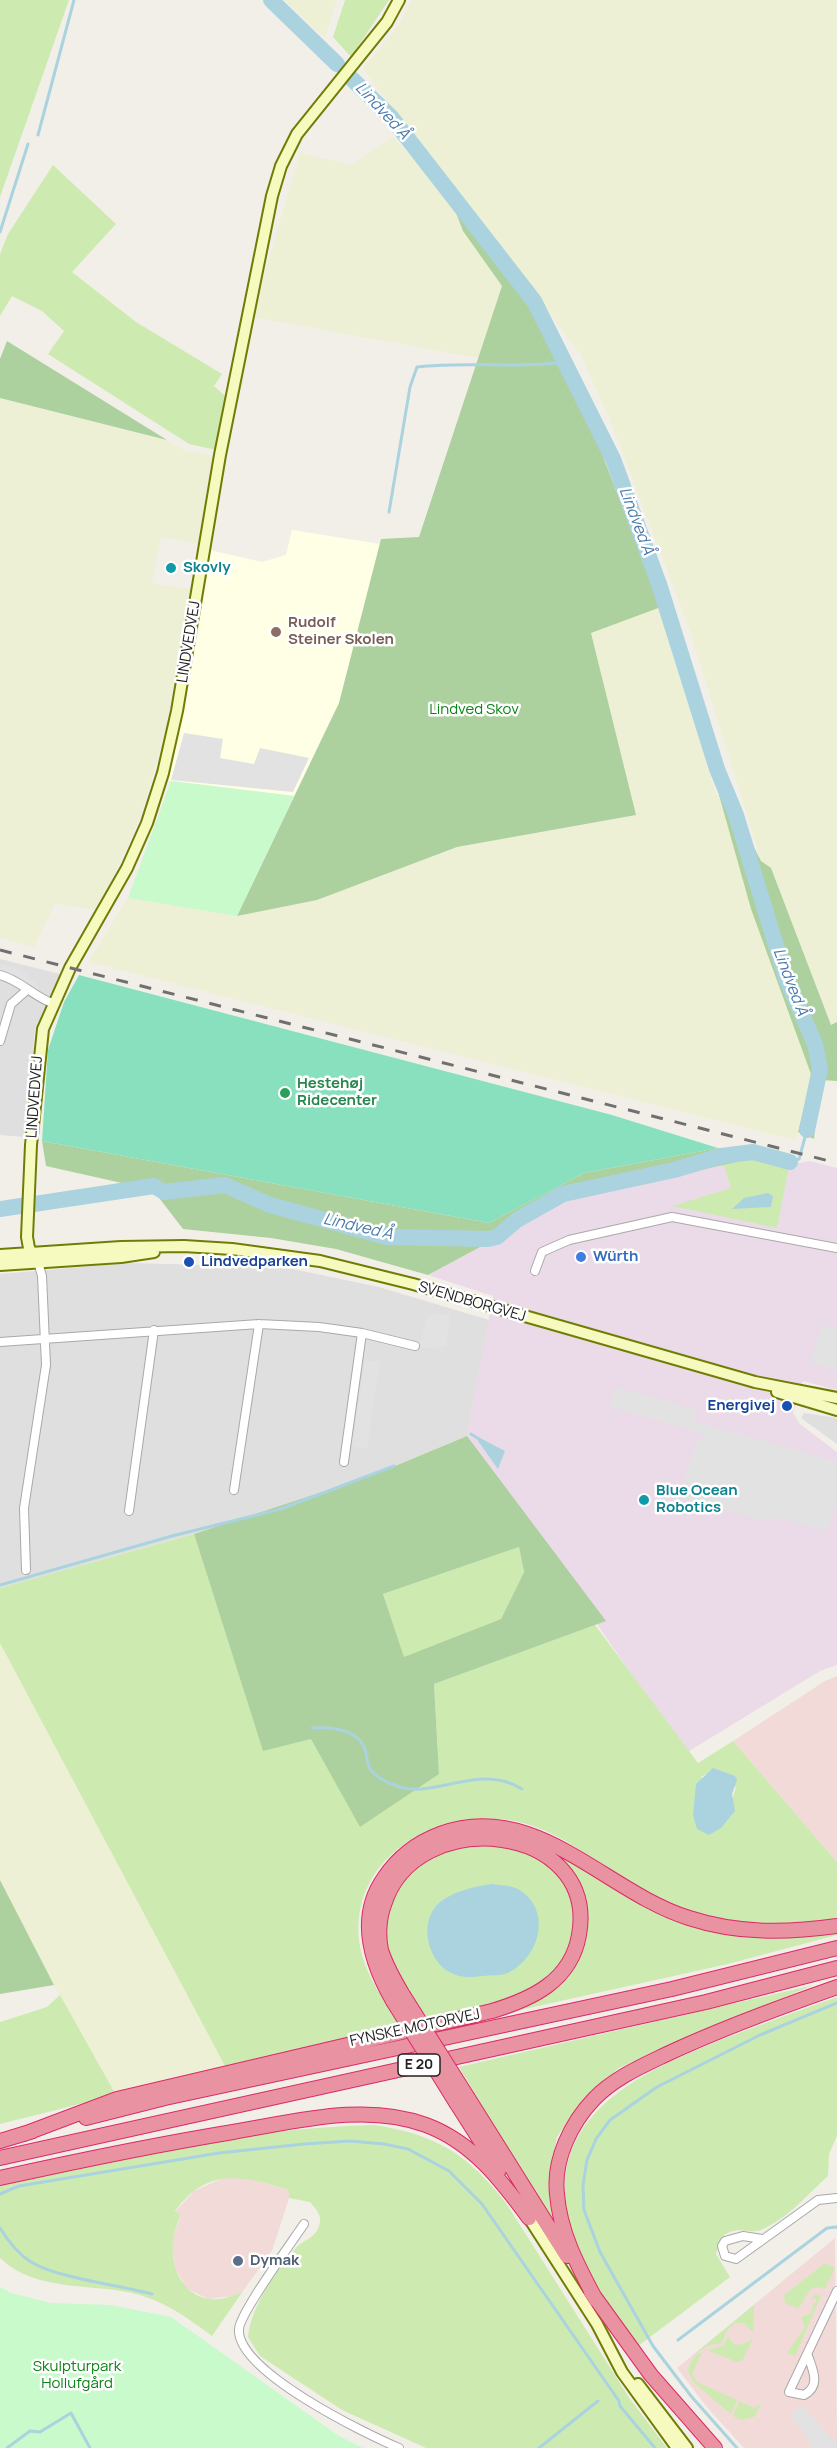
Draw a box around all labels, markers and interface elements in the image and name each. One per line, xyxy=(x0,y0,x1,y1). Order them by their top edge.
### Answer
water label: Lindved Å xyxy=(351,79,413,143)
water label: Lindved Å xyxy=(614,485,658,557)
place label: Skovly xyxy=(183,559,231,577)
marker: Skovly xyxy=(164,561,178,575)
street label: LINDVEDVEJ xyxy=(174,600,204,684)
place label: Rudolf Steiner Skolen xyxy=(288,614,394,649)
marker: Rudolf Steiner Skolen xyxy=(269,625,283,639)
park label: Lindved Skov xyxy=(429,701,519,719)
water label: Lindved Å xyxy=(768,946,812,1018)
street label: LINDVEDVEJ xyxy=(23,1055,47,1139)
place label: Hestehøj Ridecenter xyxy=(297,1075,377,1110)
marker: Hestehøj Ridecenter xyxy=(278,1086,292,1100)
water label: Lindved Å xyxy=(321,1210,395,1244)
place label: Würth xyxy=(593,1248,638,1266)
marker: Würth xyxy=(574,1250,588,1264)
place label: Lindvedparken xyxy=(201,1253,308,1271)
marker: Lindvedparken xyxy=(182,1255,196,1269)
street label: SVENDBORGVEJ xyxy=(416,1278,528,1326)
place label: Energivej xyxy=(707,1397,775,1415)
marker: Energivej xyxy=(780,1399,794,1413)
place label: Blue Ocean Robotics xyxy=(656,1482,738,1517)
marker: Blue Ocean Robotics xyxy=(637,1493,651,1507)
street label: FYNSKE MOTORVEJ xyxy=(348,2005,482,2051)
road number: E 20 xyxy=(398,2054,440,2076)
place label: Dymak xyxy=(250,2252,299,2270)
marker: Dymak xyxy=(231,2254,245,2268)
park label: Skulpturpark Hollufgård xyxy=(33,2358,121,2393)

